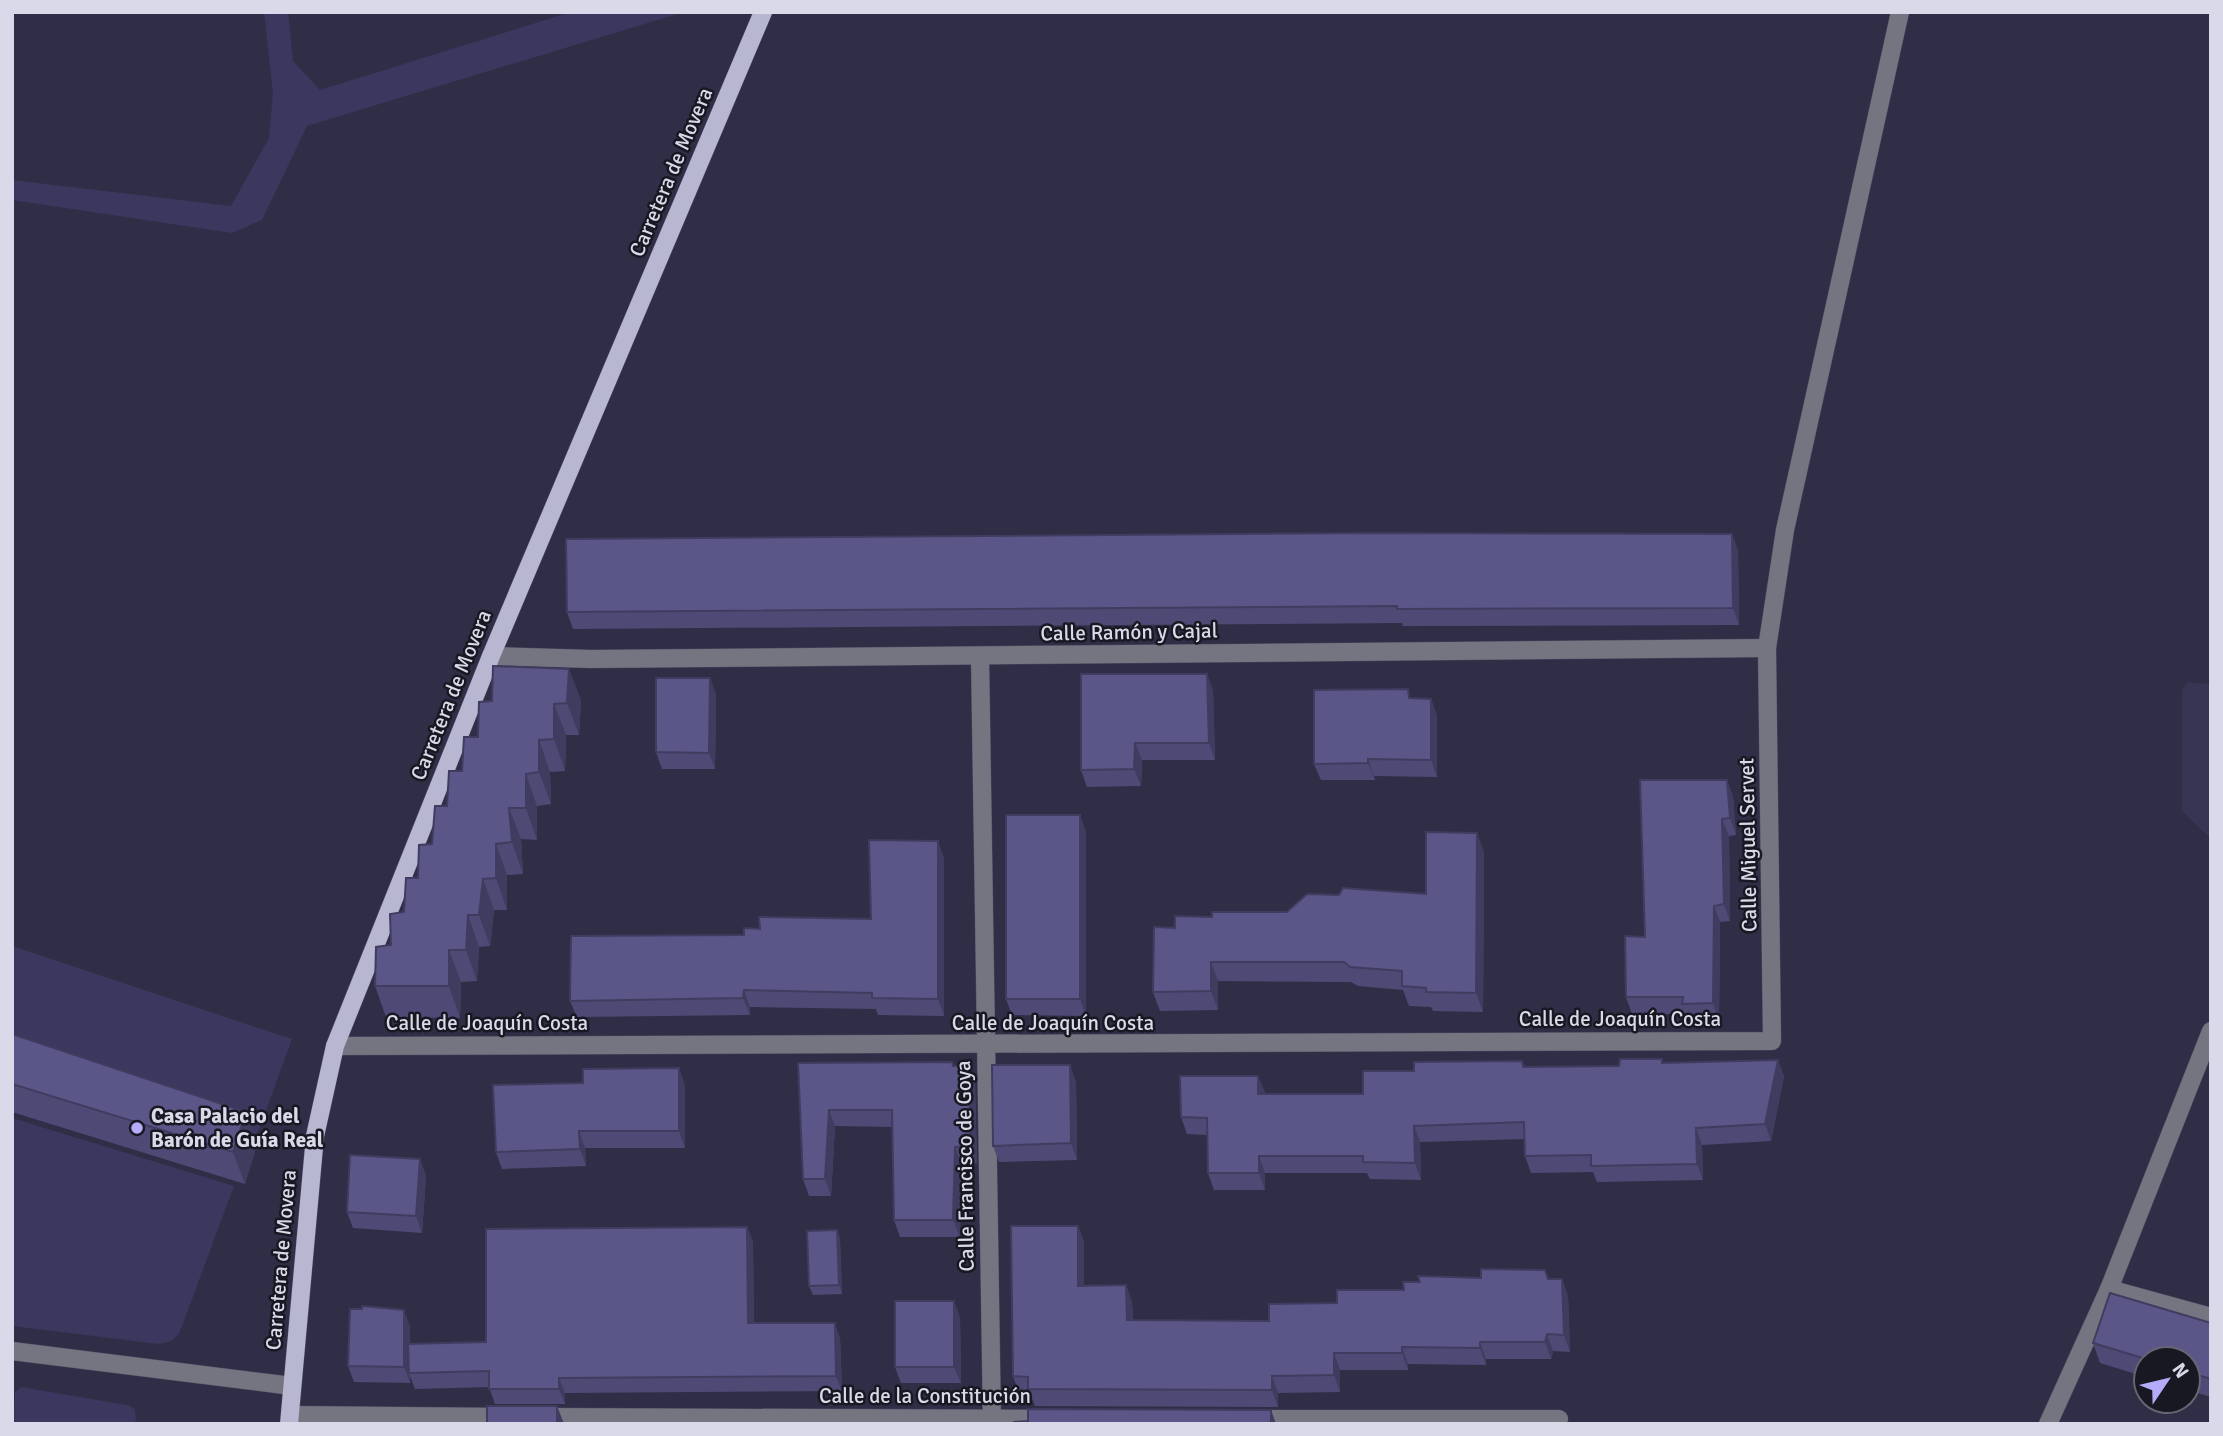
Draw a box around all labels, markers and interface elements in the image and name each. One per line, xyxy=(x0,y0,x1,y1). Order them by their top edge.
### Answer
street label: Carretera de Movera xyxy=(624,84,718,260)
street label: Carretera de Movera xyxy=(405,606,497,784)
street label: Calle Ramón y Cajal xyxy=(1040,617,1218,647)
street label: Calle Miguel Servet xyxy=(1733,758,1763,932)
street label: Calle de Joaquín Costa xyxy=(1519,1006,1721,1032)
street label: Calle de Joaquín Costa xyxy=(386,1010,588,1036)
street label: Calle de Joaquín Costa xyxy=(952,1010,1154,1036)
street label: Calle Francisco de Goya xyxy=(950,1060,980,1272)
place label: Casa Palacio del Barón de Guía Real xyxy=(151,1103,324,1153)
marker: Casa Palacio del Barón de Guía Real xyxy=(129,1120,145,1136)
street label: Carretera de Movera xyxy=(260,1169,302,1351)
north arrow xyxy=(2132,1345,2202,1415)
text: N xyxy=(2166,1359,2194,1383)
street label: Calle de la Constitución xyxy=(819,1383,1031,1409)

